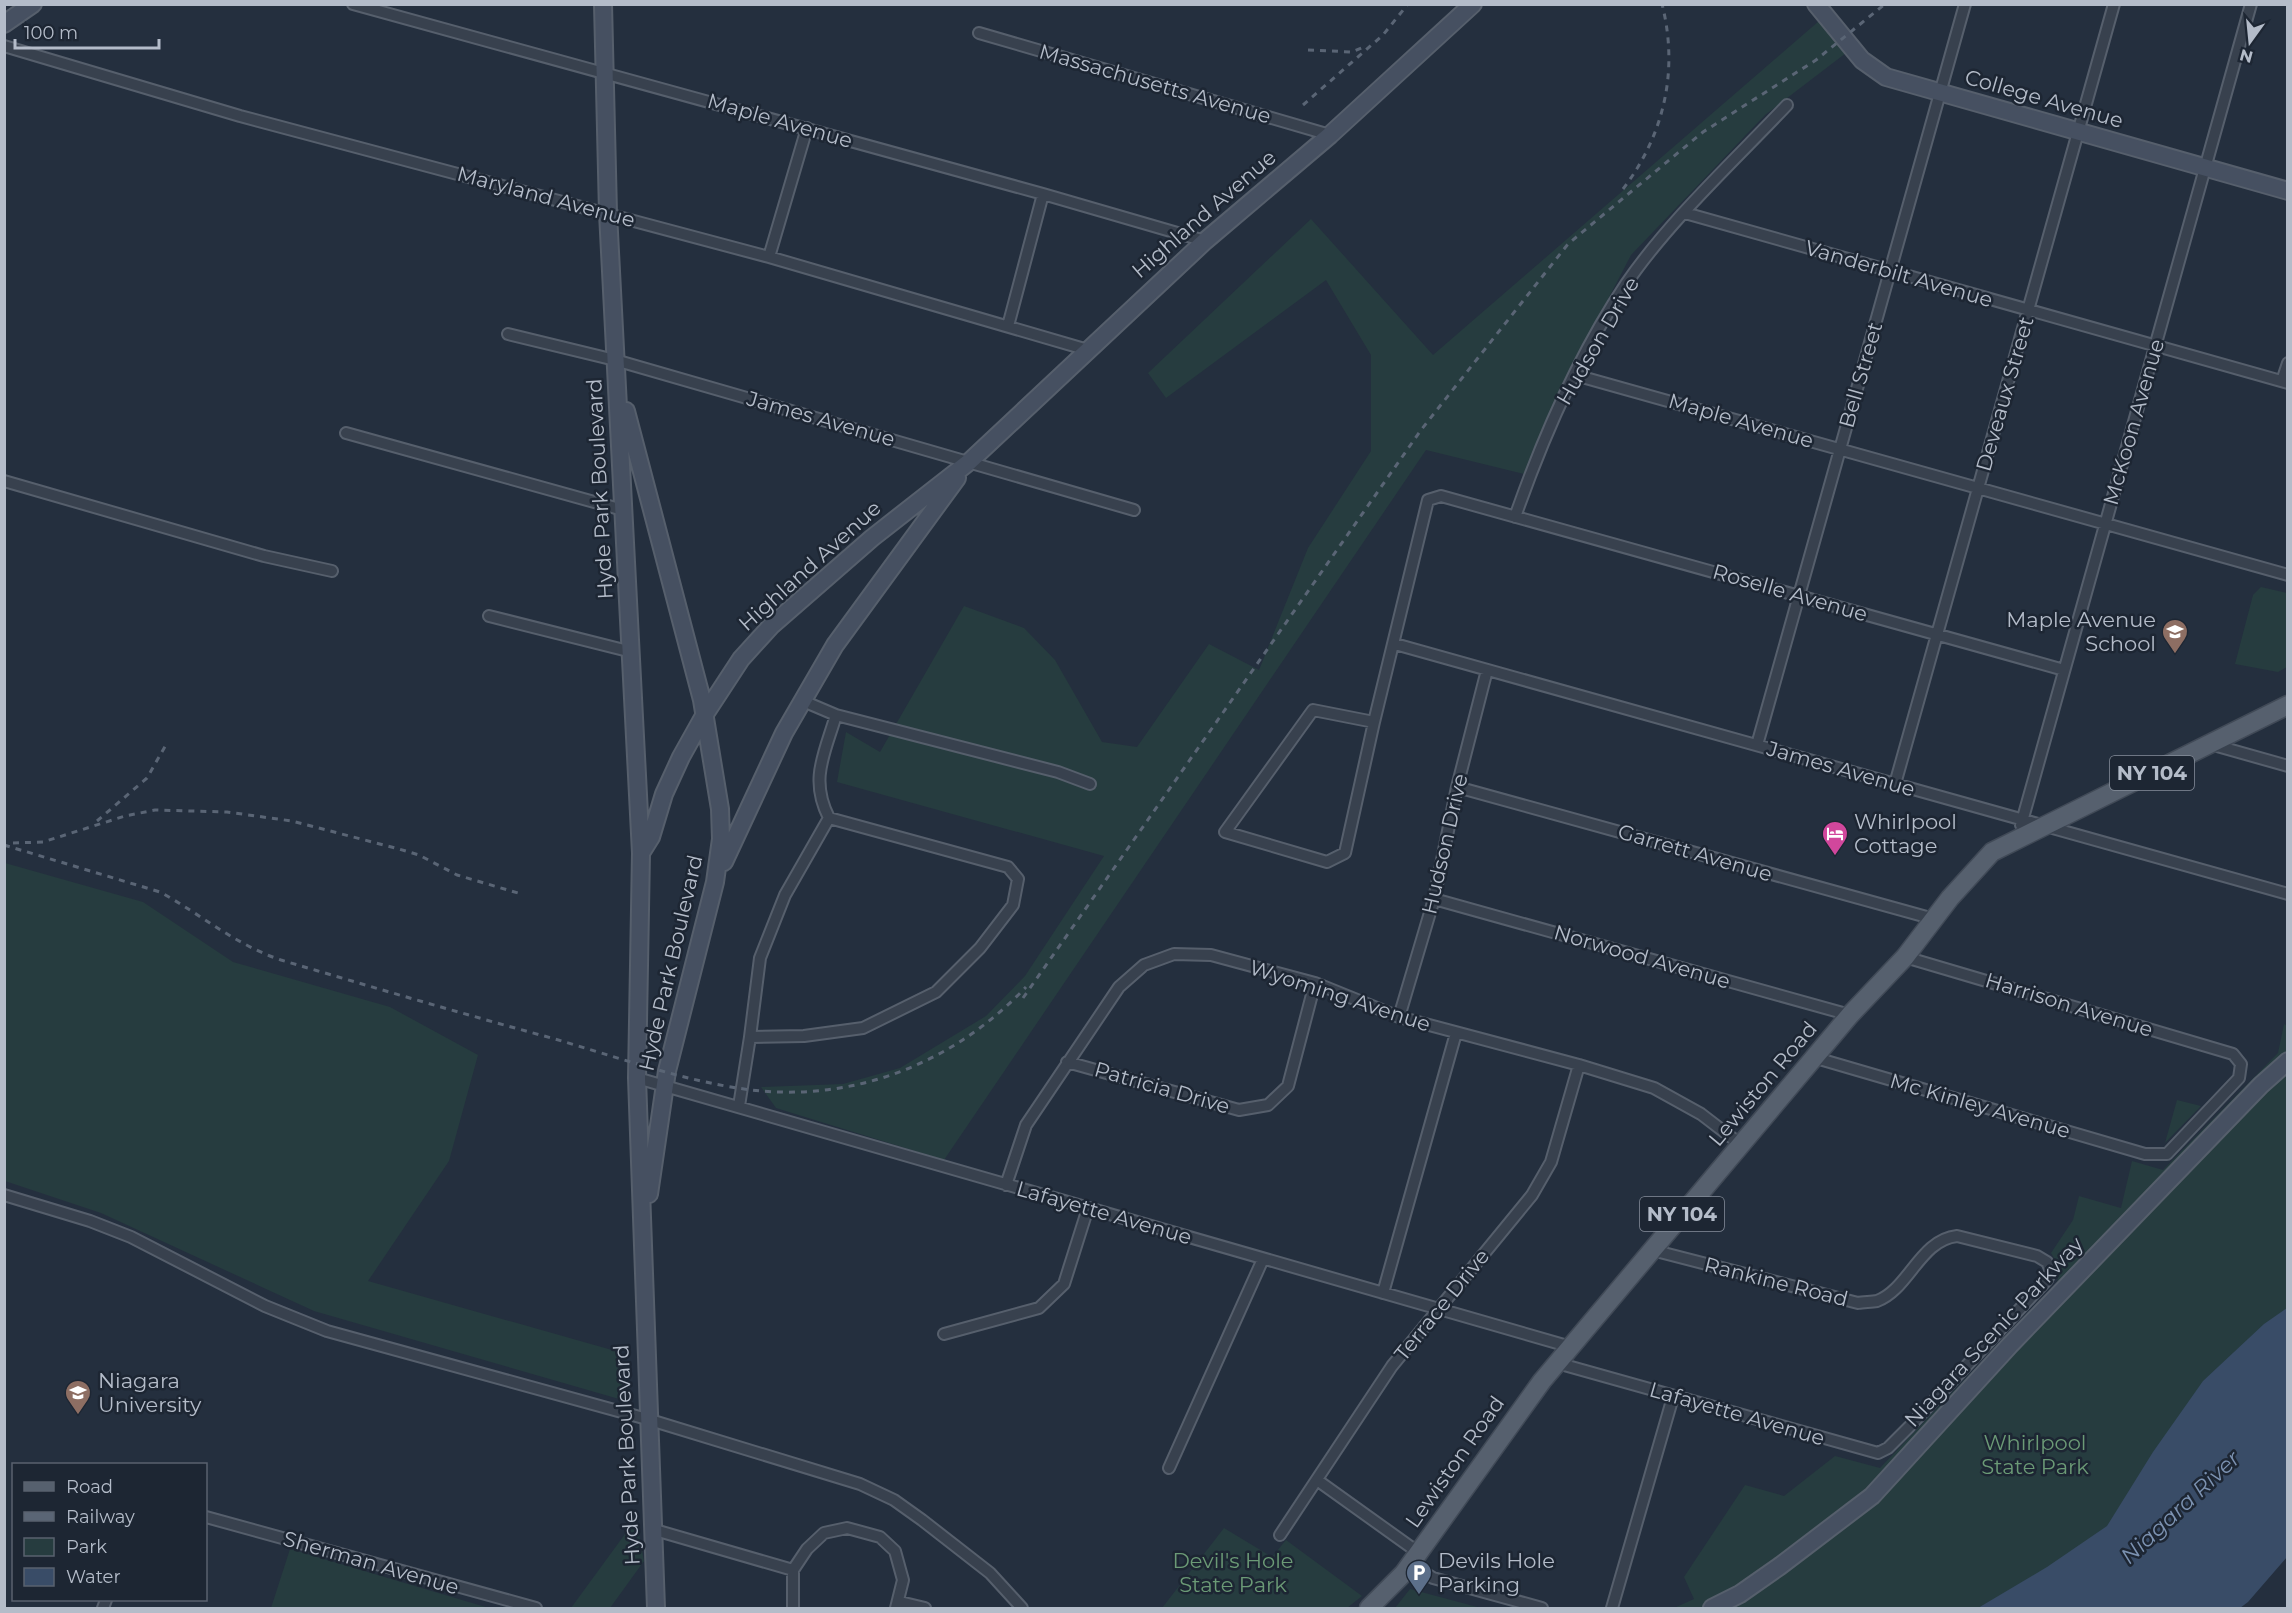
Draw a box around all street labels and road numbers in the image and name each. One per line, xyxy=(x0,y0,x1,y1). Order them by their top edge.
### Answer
street label: Massachusetts Avenue xyxy=(1036,38,1274,129)
street label: College Avenue xyxy=(1962,64,2126,133)
street label: Maple Avenue xyxy=(705,88,856,153)
street label: Highland Avenue xyxy=(1127,144,1281,283)
street label: Maryland Avenue xyxy=(454,161,638,232)
street label: Vanderbilt Avenue xyxy=(1802,235,1996,312)
street label: Hudson Drive xyxy=(1551,272,1644,409)
street label: Deveaux Street xyxy=(1970,314,2039,474)
street label: Bell Street xyxy=(1834,319,1888,431)
street label: McKoon Avenue xyxy=(2098,336,2169,508)
street label: Hyde Park Boulevard xyxy=(581,378,618,600)
street label: James Avenue xyxy=(743,385,898,452)
street label: Maple Avenue xyxy=(1666,388,1817,453)
street label: Highland Avenue xyxy=(733,495,886,636)
street label: Roselle Avenue xyxy=(1710,558,1870,627)
street label: James Avenue xyxy=(1763,735,1918,802)
road number: NY 104 xyxy=(2110,756,2194,790)
street label: Hudson Drive xyxy=(1416,771,1473,917)
street label: Garrett Avenue xyxy=(1615,819,1775,886)
street label: Hyde Park Boulevard xyxy=(633,852,708,1073)
street label: Norwood Avenue xyxy=(1551,919,1733,994)
street label: Wyoming Avenue xyxy=(1246,954,1434,1037)
street label: Harrison Avenue xyxy=(1982,967,2156,1042)
street label: Lewiston Road xyxy=(1703,1016,1822,1151)
street label: Patricia Drive xyxy=(1092,1056,1233,1119)
street label: Mc Kinley Avenue xyxy=(1887,1068,2073,1143)
street label: Lafayette Avenue xyxy=(1014,1176,1195,1250)
road number: NY 104 xyxy=(1640,1197,1724,1231)
street label: Niagara Scenic Parkway xyxy=(1899,1231,2089,1432)
street label: Terrace Drive xyxy=(1389,1244,1494,1366)
street label: Rankine Road xyxy=(1702,1252,1851,1311)
street label: Hyde Park Boulevard xyxy=(608,1344,645,1566)
street label: Lafayette Avenue xyxy=(1647,1377,1828,1451)
street label: Lewiston Road xyxy=(1400,1391,1509,1532)
street label: Sherman Avenue xyxy=(280,1525,462,1600)

